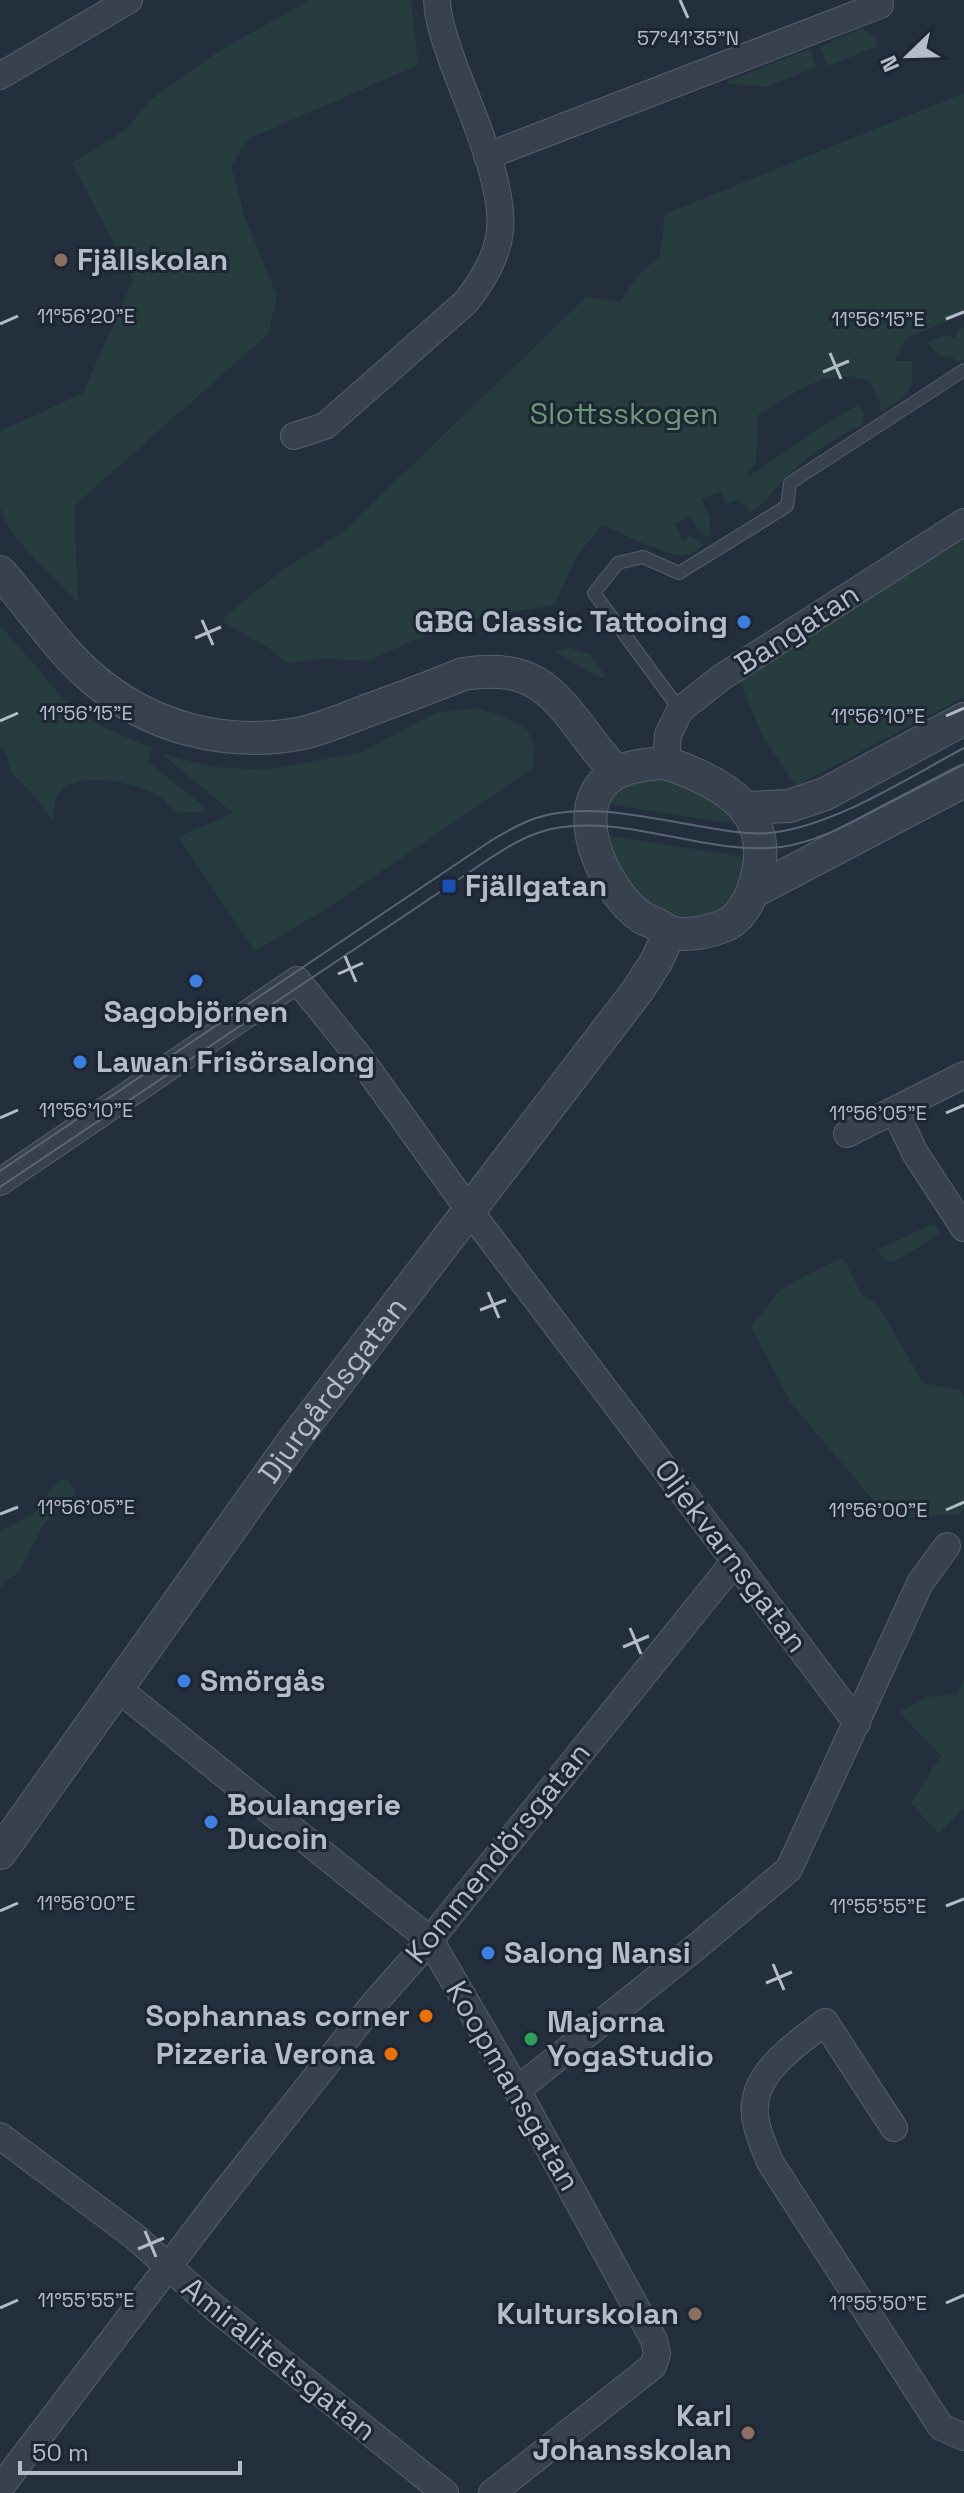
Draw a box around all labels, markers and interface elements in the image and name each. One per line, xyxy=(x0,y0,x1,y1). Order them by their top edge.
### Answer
north arrow xyxy=(868,16,948,96)
text: 57°41'35"N xyxy=(637,25,739,51)
text: N xyxy=(874,52,905,76)
place label: Fjällskolan xyxy=(77,240,228,279)
marker: Fjällskolan xyxy=(52,251,70,269)
text: 11°56'20"E xyxy=(37,303,135,329)
text: 11°56'15"E xyxy=(831,306,925,332)
park label: Slottsskogen xyxy=(530,394,718,433)
street label: Bangatan xyxy=(727,574,866,683)
place label: GBG Classic Tattooing xyxy=(414,602,728,641)
marker: GBG Classic Tattooing xyxy=(735,613,753,631)
text: 11°56'15"E xyxy=(39,700,133,726)
text: 11°56'10"E xyxy=(831,703,925,729)
place label: Fjällgatan xyxy=(465,866,607,905)
marker: Fjällgatan xyxy=(440,877,458,895)
marker: Sagobjörnen xyxy=(187,972,205,990)
place label: Sagobjörnen xyxy=(104,992,288,1031)
place label: Lawan Frisörsalong xyxy=(96,1042,375,1081)
marker: Lawan Frisörsalong xyxy=(71,1053,89,1071)
text: 11°56'10"E xyxy=(39,1097,133,1123)
text: 11°56'05"E xyxy=(829,1100,927,1126)
street label: Djurgårdsgatan xyxy=(249,1289,415,1491)
street label: Oljekvarnsgatan xyxy=(646,1451,817,1660)
text: 11°56'05"E xyxy=(37,1494,135,1520)
text: 11°56'00"E xyxy=(829,1497,927,1523)
place label: Smörgås xyxy=(200,1661,326,1700)
marker: Smörgås xyxy=(175,1672,193,1690)
street label: Kommendörsgatan xyxy=(396,1734,599,1971)
place label: Boulangerie Ducoin xyxy=(227,1785,401,1858)
marker: Boulangerie Ducoin xyxy=(202,1813,220,1831)
text: 11°56'00"E xyxy=(37,1890,135,1916)
text: 11°55'55"E xyxy=(829,1893,927,1919)
place label: Salong Nansi xyxy=(504,1933,691,1972)
marker: Salong Nansi xyxy=(479,1944,497,1962)
street label: Koopmansgatan xyxy=(437,1974,589,2198)
place label: Sophannas corner xyxy=(145,1996,410,2035)
place label: Majorna YogaStudio xyxy=(547,2002,714,2075)
marker: Sophannas corner xyxy=(417,2007,435,2025)
marker: Majorna YogaStudio xyxy=(522,2030,540,2048)
place label: Pizzeria Verona xyxy=(156,2034,375,2073)
marker: Pizzeria Verona xyxy=(382,2045,400,2063)
street label: Amiralitetsgatan xyxy=(174,2268,385,2449)
text: 11°55'55"E xyxy=(37,2287,135,2313)
text: 11°55'50"E xyxy=(829,2290,927,2316)
place label: Kulturskolan xyxy=(497,2294,679,2333)
marker: Kulturskolan xyxy=(686,2305,704,2323)
place label: Karl Johansskolan xyxy=(533,2396,732,2469)
marker: Karl Johansskolan xyxy=(739,2424,757,2442)
scale bar xyxy=(20,2425,240,2475)
text: 50 m xyxy=(32,2437,89,2468)

